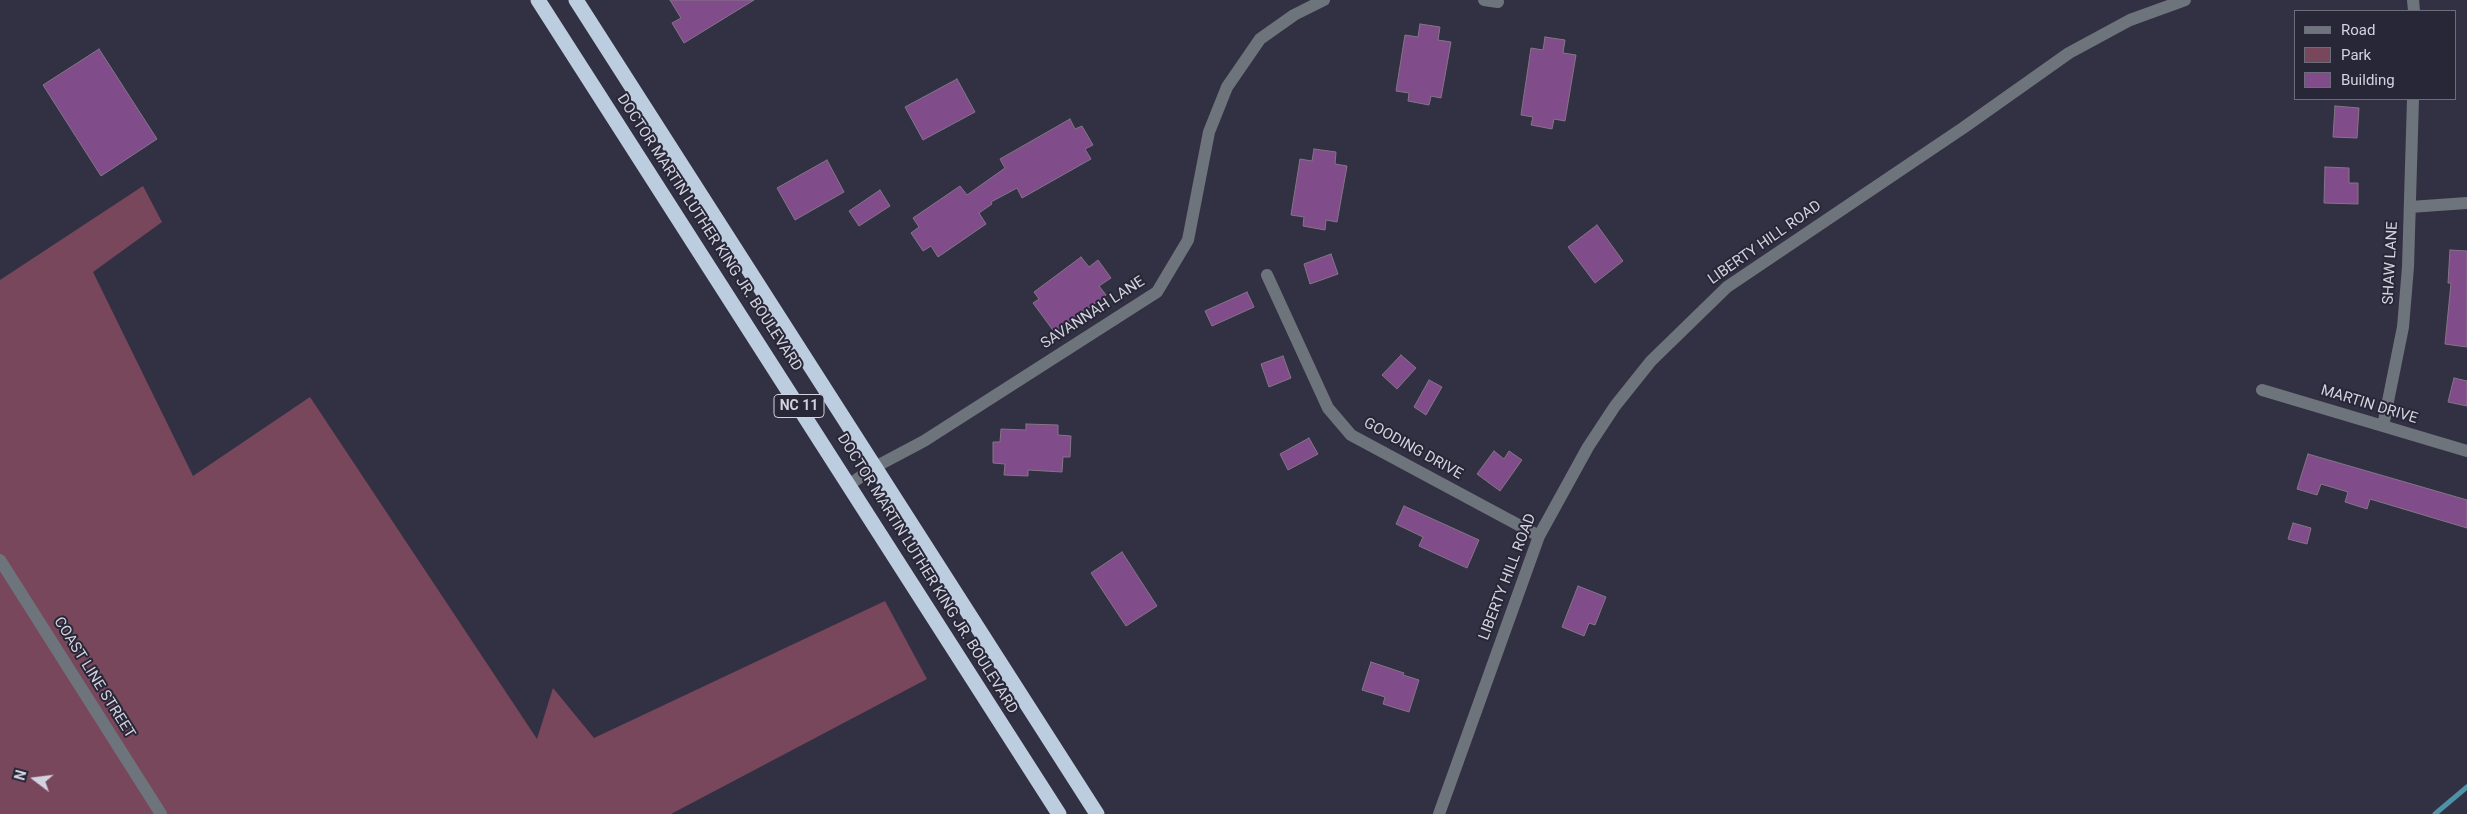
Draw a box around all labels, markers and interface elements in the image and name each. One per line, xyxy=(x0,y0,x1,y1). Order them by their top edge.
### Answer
legend xyxy=(2294,10,2457,100)
text: Road xyxy=(2341,21,2375,39)
text: Park xyxy=(2341,46,2371,64)
text: Building xyxy=(2341,71,2395,89)
street label: DOCTOR MARTIN LUTHER KING JR. BOULEVARD xyxy=(613,91,805,375)
street label: LIBERTY HILL ROAD xyxy=(1705,197,1825,289)
street label: SHAW LANE xyxy=(2380,221,2402,305)
street label: SAVANNAH LANE xyxy=(1038,273,1148,353)
street label: MARTIN DRIVE xyxy=(2318,382,2420,428)
road number: NC 11 xyxy=(774,394,824,418)
street label: GOODING DRIVE xyxy=(1360,414,1466,484)
street label: DOCTOR MARTIN LUTHER KING JR. BOULEVARD xyxy=(833,431,1021,717)
street label: LIBERTY HILL ROAD xyxy=(1476,511,1540,643)
street label: COAST LINE STREET xyxy=(49,614,139,742)
north arrow xyxy=(10,754,60,804)
text: N xyxy=(12,768,30,782)

